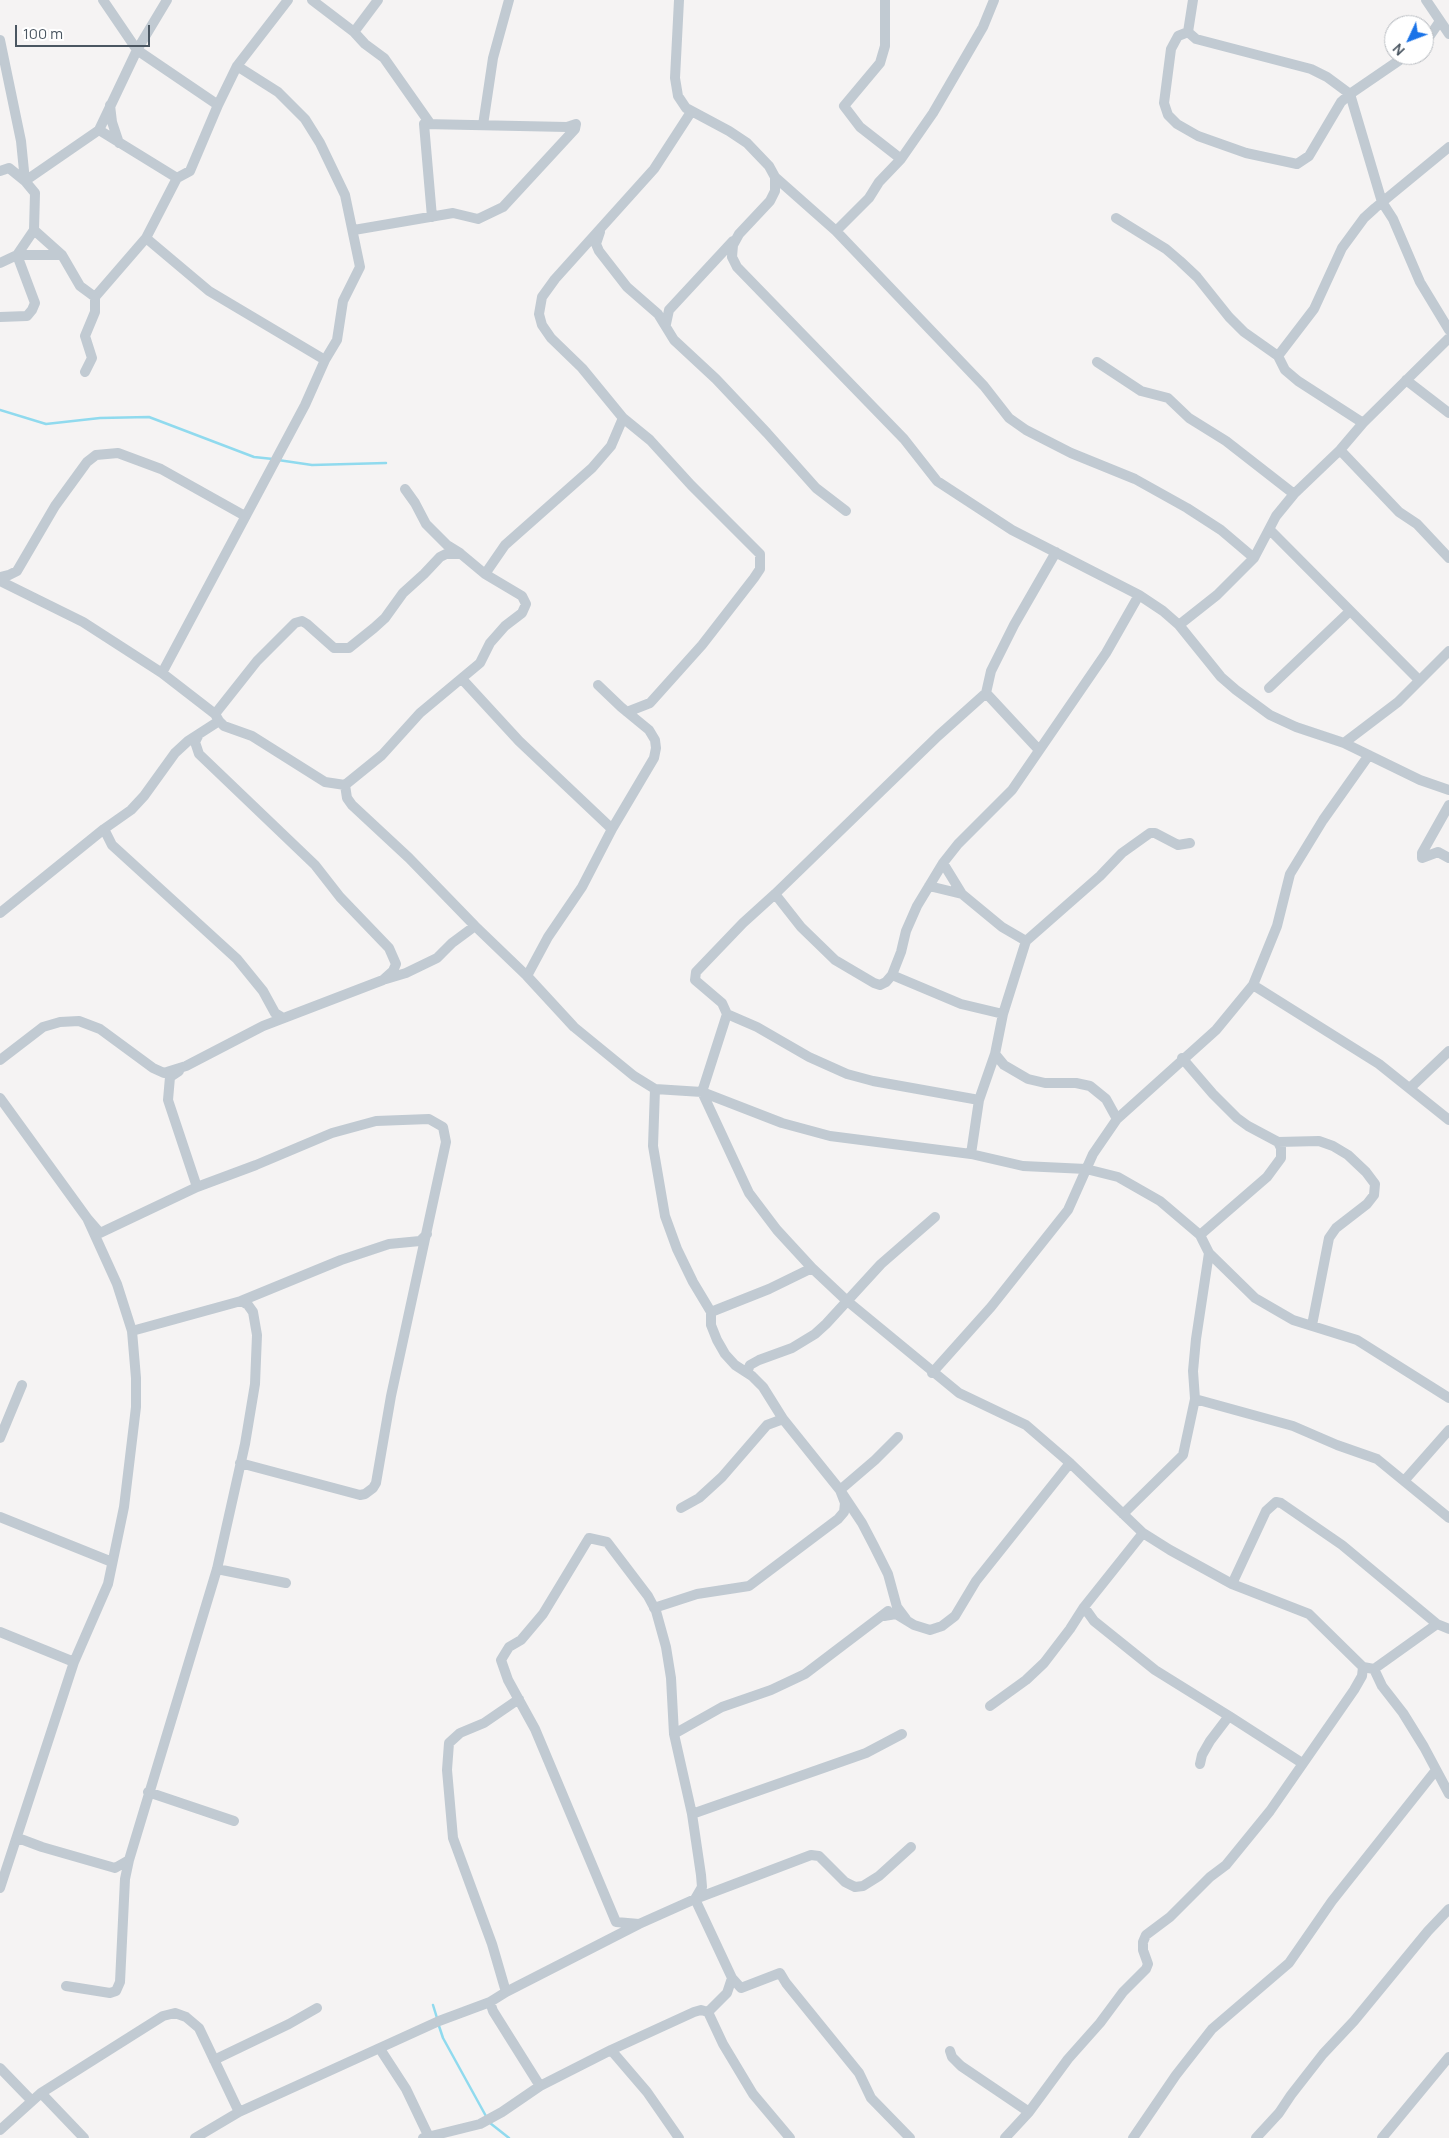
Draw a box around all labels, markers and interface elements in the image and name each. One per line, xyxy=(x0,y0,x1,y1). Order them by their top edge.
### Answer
scale bar xyxy=(18,15,152,47)
north arrow xyxy=(1384,15,1434,65)
text: 100 m xyxy=(23,23,63,44)
text: N xyxy=(1388,40,1409,60)

